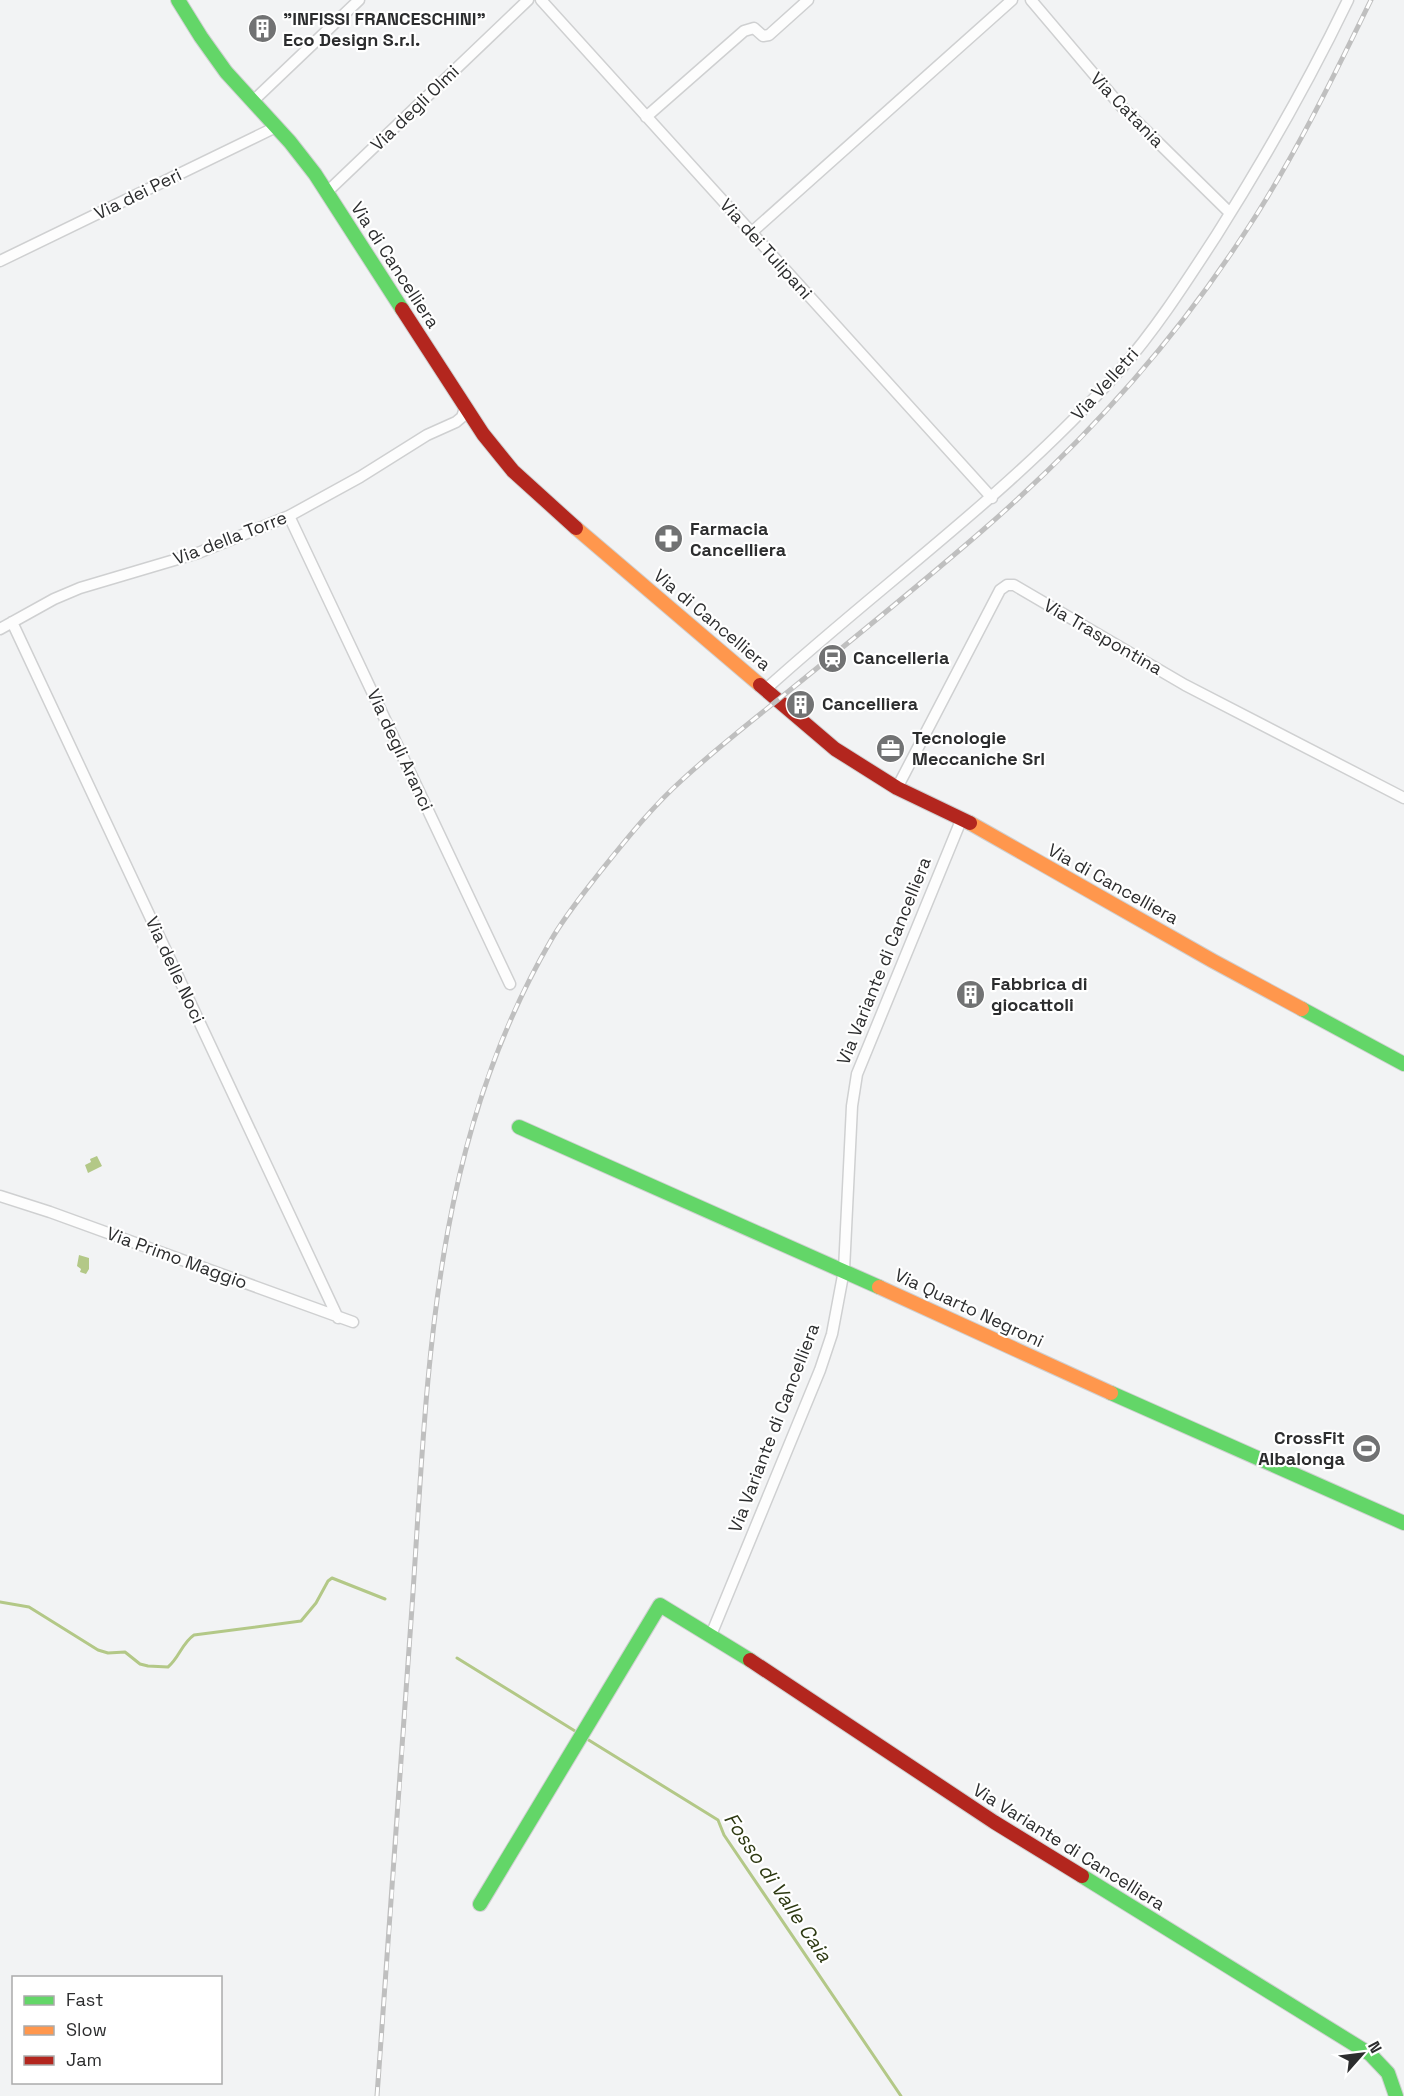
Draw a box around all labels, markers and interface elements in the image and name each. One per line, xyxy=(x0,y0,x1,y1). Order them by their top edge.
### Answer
place label: "INFISSI FRANCESCHINI" Eco Design S.r.l. xyxy=(283,7,486,51)
building icon: "INFISSI FRANCESCHINI" Eco Design S.r.l. xyxy=(246,13,278,45)
street label: Via degli Olmi xyxy=(366,60,464,156)
street label: Via Catania xyxy=(1086,67,1169,152)
street label: Via dei Peri xyxy=(90,163,185,225)
street label: Via dei Tulipani xyxy=(715,193,818,304)
street label: Via di Cancelliera xyxy=(346,197,445,332)
street label: Via Velletri xyxy=(1066,343,1143,425)
street label: Via della Torre xyxy=(170,505,290,570)
place label: Farmacia Cancelliera xyxy=(690,517,787,561)
pharmacy icon: Farmacia Cancelliera xyxy=(653,523,685,555)
street label: Via di Cancelliera xyxy=(649,564,776,675)
street label: Via Traspontina xyxy=(1040,593,1167,680)
station icon: Cancelleria xyxy=(816,642,848,674)
place label: Cancelleria xyxy=(853,646,950,669)
street label: Via degli Aranci xyxy=(362,685,439,814)
building icon: Cancelliera xyxy=(785,688,817,720)
place label: Cancelliera xyxy=(822,692,919,715)
place label: Tecnologie Meccaniche Srl xyxy=(912,726,1045,770)
office icon: Tecnologie Meccaniche Srl xyxy=(875,732,907,764)
street label: Via di Cancelliera xyxy=(1044,838,1183,929)
street label: Via Variante di Cancelliera xyxy=(831,853,936,1068)
street label: Via delle Noci xyxy=(141,913,210,1027)
place label: Fabbrica di giocattoli xyxy=(991,972,1088,1016)
building icon: Fabbrica di giocattoli xyxy=(954,978,986,1010)
street label: Via Primo Maggio xyxy=(104,1221,251,1294)
street label: Via Quarto Negroni xyxy=(891,1263,1047,1352)
street label: Via Variante di Cancelliera xyxy=(723,1320,824,1536)
place label: CrossFit Albalonga xyxy=(1258,1426,1346,1470)
sports icon: CrossFit Albalonga xyxy=(1350,1432,1382,1464)
street label: Via Variante di Cancelliera xyxy=(969,1778,1170,1915)
water label: Fosso di Valle Caia xyxy=(718,1807,838,1967)
legend xyxy=(12,1976,222,2084)
text: Fast xyxy=(66,1988,103,2011)
text: Slow xyxy=(66,2018,107,2041)
north arrow xyxy=(1332,2024,1392,2084)
text: N xyxy=(1363,2038,1387,2057)
text: Jam xyxy=(66,2048,102,2071)

